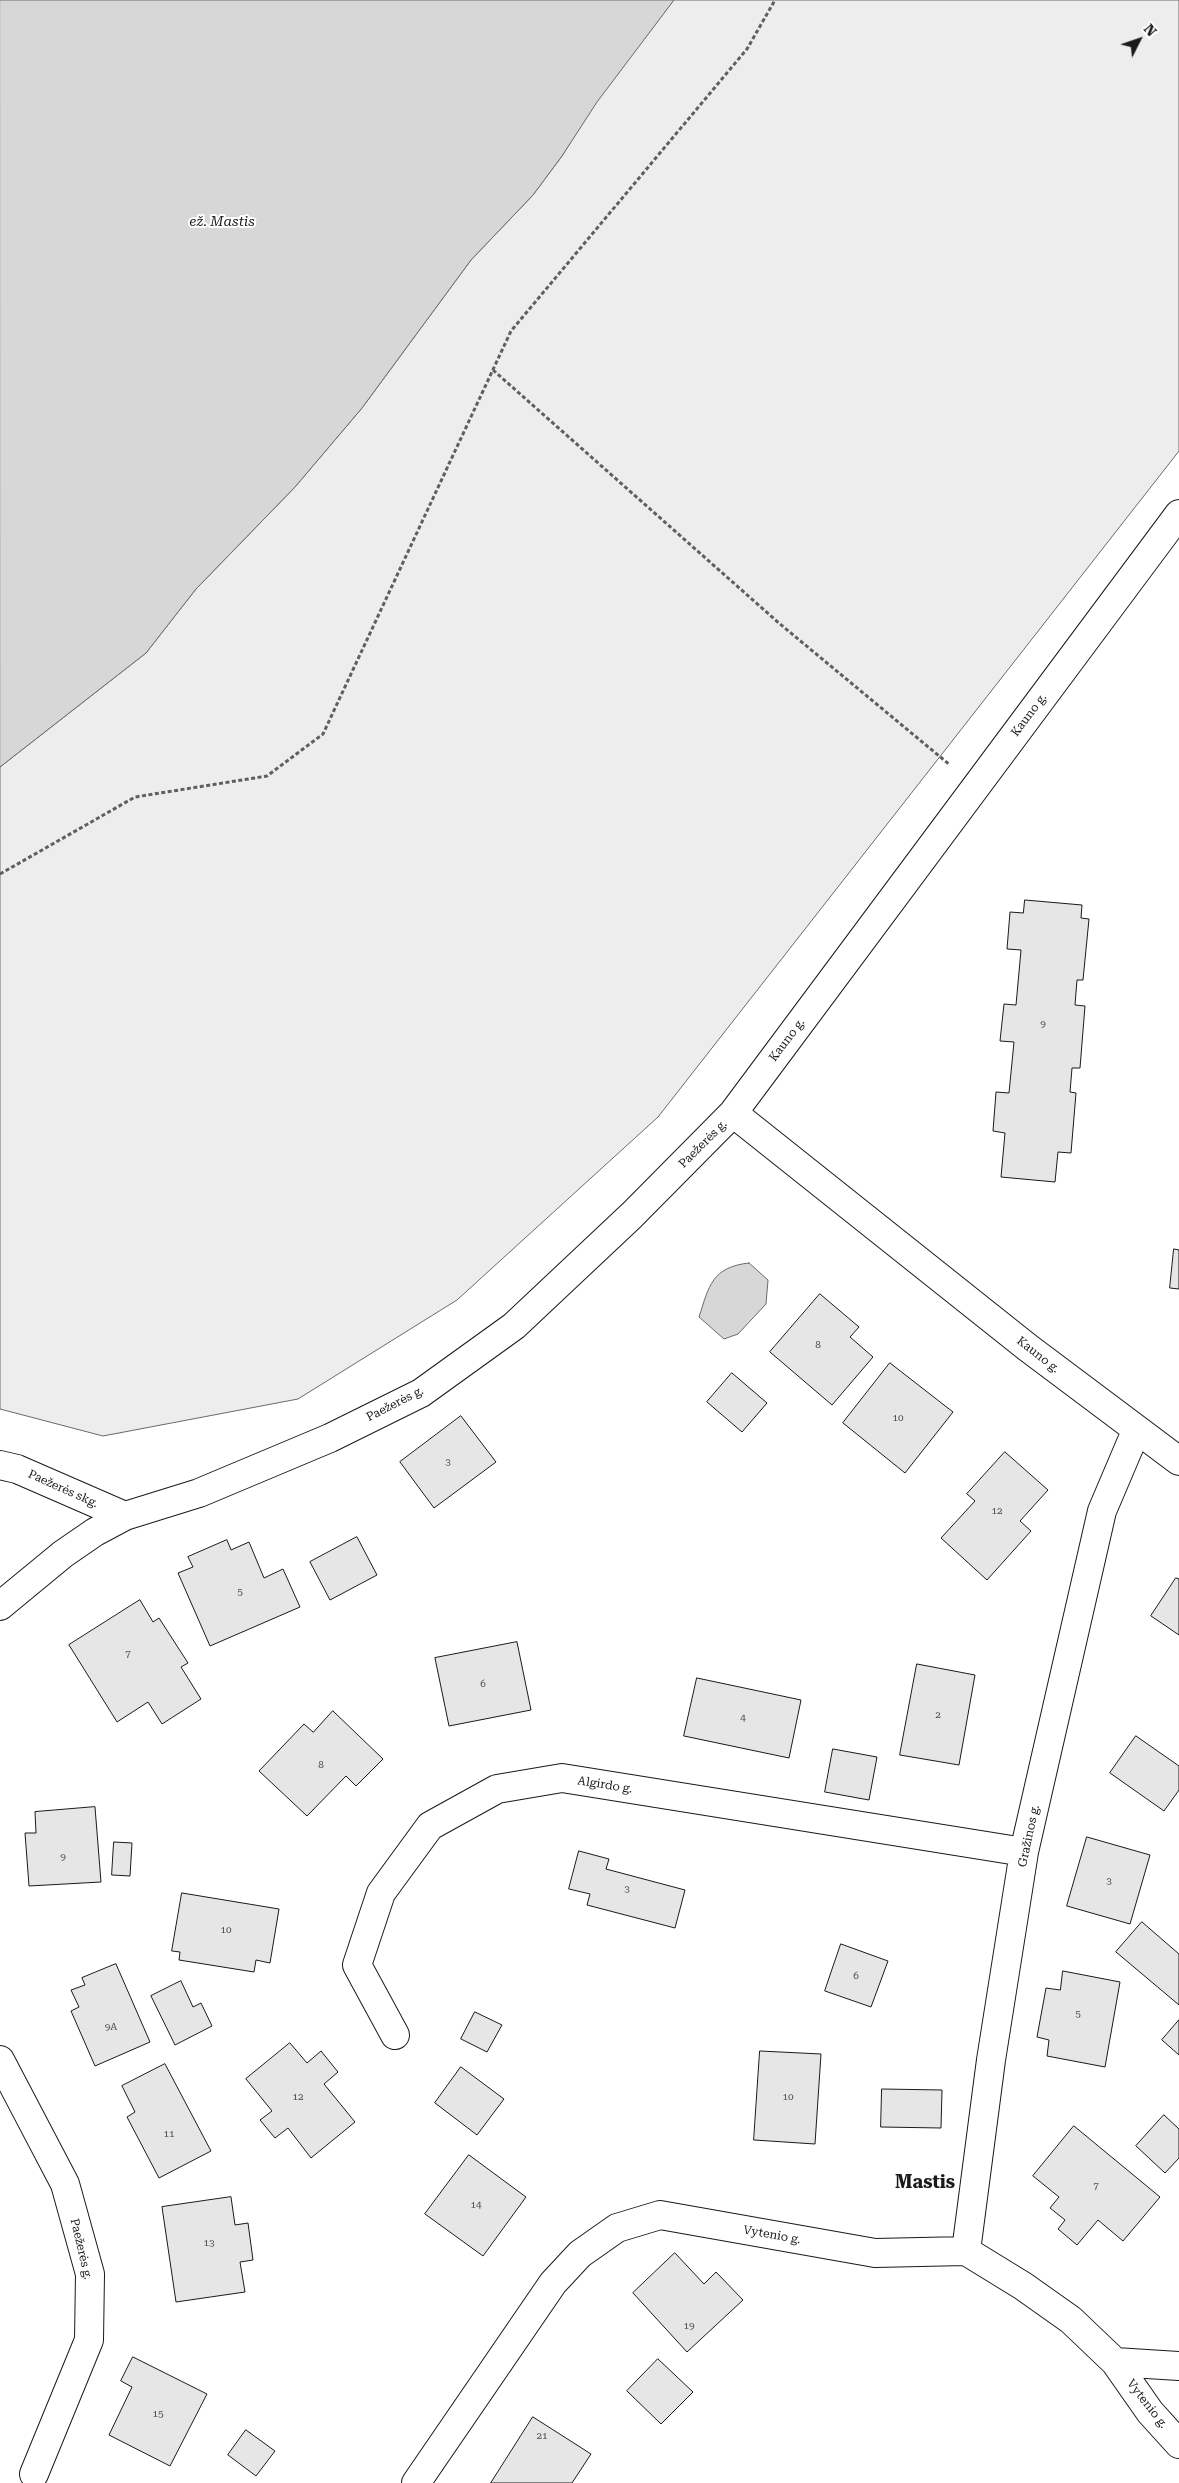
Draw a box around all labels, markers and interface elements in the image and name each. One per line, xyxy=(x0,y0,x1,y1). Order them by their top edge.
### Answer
north arrow xyxy=(1114,15,1164,65)
text: N xyxy=(1141,21,1160,39)
water label: ež. Mastis xyxy=(189,214,255,230)
street label: Kauno g. xyxy=(1008,691,1050,739)
street label: Kauno g. xyxy=(766,1016,808,1064)
house number: 9 xyxy=(1040,1018,1046,1030)
street label: Paežerės g. xyxy=(676,1117,730,1171)
street label: Kauno g. xyxy=(1014,1334,1062,1376)
house number: 8 xyxy=(815,1339,821,1351)
street label: Paežerės g. xyxy=(364,1383,426,1425)
house number: 10 xyxy=(892,1412,904,1424)
house number: 3 xyxy=(445,1456,451,1468)
street label: Paežerės skg. xyxy=(26,1467,100,1511)
house number: 12 xyxy=(991,1505,1003,1517)
house number: 5 xyxy=(237,1586,243,1598)
house number: 7 xyxy=(125,1648,131,1660)
house number: 6 xyxy=(480,1678,486,1690)
house number: 2 xyxy=(935,1709,941,1721)
house number: 4 xyxy=(740,1712,746,1724)
house number: 8 xyxy=(318,1759,324,1771)
street label: Algirdo g. xyxy=(577,1774,633,1796)
street label: Gražinos g. xyxy=(1015,1803,1043,1869)
house number: 9 xyxy=(60,1851,66,1863)
house number: 3 xyxy=(1106,1875,1112,1887)
house number: 3 xyxy=(624,1883,630,1895)
house number: 10 xyxy=(220,1924,232,1936)
house number: 6 xyxy=(853,1970,859,1982)
house number: 5 xyxy=(1075,2008,1081,2020)
house number: 9A xyxy=(105,2021,117,2033)
house number: 12 xyxy=(292,2091,304,2103)
house number: 10 xyxy=(782,2091,794,2103)
house number: 11 xyxy=(163,2128,175,2140)
district label: Mastis xyxy=(895,2172,955,2194)
house number: 7 xyxy=(1093,2180,1099,2192)
house number: 14 xyxy=(470,2199,482,2211)
street label: Paežerės g. xyxy=(67,2217,95,2281)
street label: Vytenio g. xyxy=(742,2223,802,2247)
house number: 13 xyxy=(203,2237,215,2249)
house number: 19 xyxy=(683,2320,695,2332)
street label: Vytenio g. xyxy=(1123,2377,1171,2431)
house number: 15 xyxy=(152,2408,164,2420)
house number: 21 xyxy=(536,2430,548,2442)

